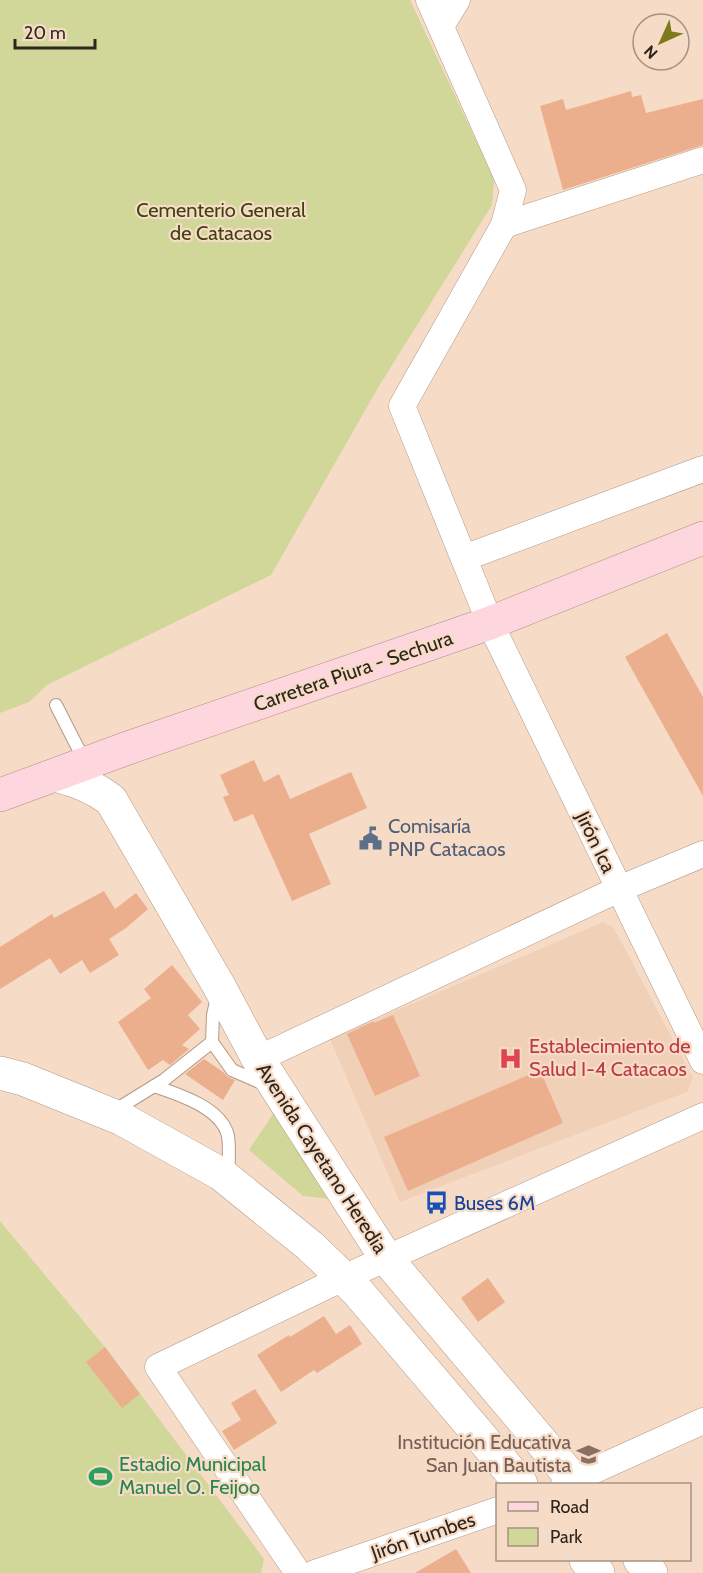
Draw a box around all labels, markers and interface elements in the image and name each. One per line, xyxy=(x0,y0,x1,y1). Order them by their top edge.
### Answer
scale bar xyxy=(15,12,94,50)
north arrow xyxy=(631,12,691,72)
text: 20 m xyxy=(24,22,66,44)
text: N xyxy=(640,42,661,63)
park label: Cementerio General de Catacaos xyxy=(136,198,306,245)
street label: Carretera Piura - Sechura xyxy=(250,625,456,716)
street label: Jirón Ica xyxy=(570,806,621,877)
place label: Comisaría PNP Catacaos xyxy=(388,814,505,861)
public building icon: Comisaría PNP Catacaos xyxy=(357,825,383,851)
place label: Establecimiento de Salud I-4 Catacaos xyxy=(529,1034,690,1081)
hospital icon: Establecimiento de Salud I-4 Catacaos xyxy=(498,1045,524,1071)
street label: Avenida Cayetano Heredia xyxy=(251,1058,393,1258)
bus stop icon: Buses 6M xyxy=(423,1190,449,1216)
place label: Buses 6M xyxy=(454,1191,535,1215)
place label: Institución Educativa San Juan Bautista xyxy=(397,1430,571,1477)
school or university icon: Institución Educativa San Juan Bautista xyxy=(576,1441,602,1467)
place label: Estadio Municipal Manuel O. Feijoo xyxy=(119,1452,266,1499)
sports icon: Estadio Municipal Manuel O. Feijoo xyxy=(88,1463,114,1489)
legend xyxy=(496,1483,691,1561)
text: Road xyxy=(550,1496,589,1518)
street label: Jirón Tumbes xyxy=(367,1507,478,1565)
text: Park xyxy=(550,1526,583,1548)

